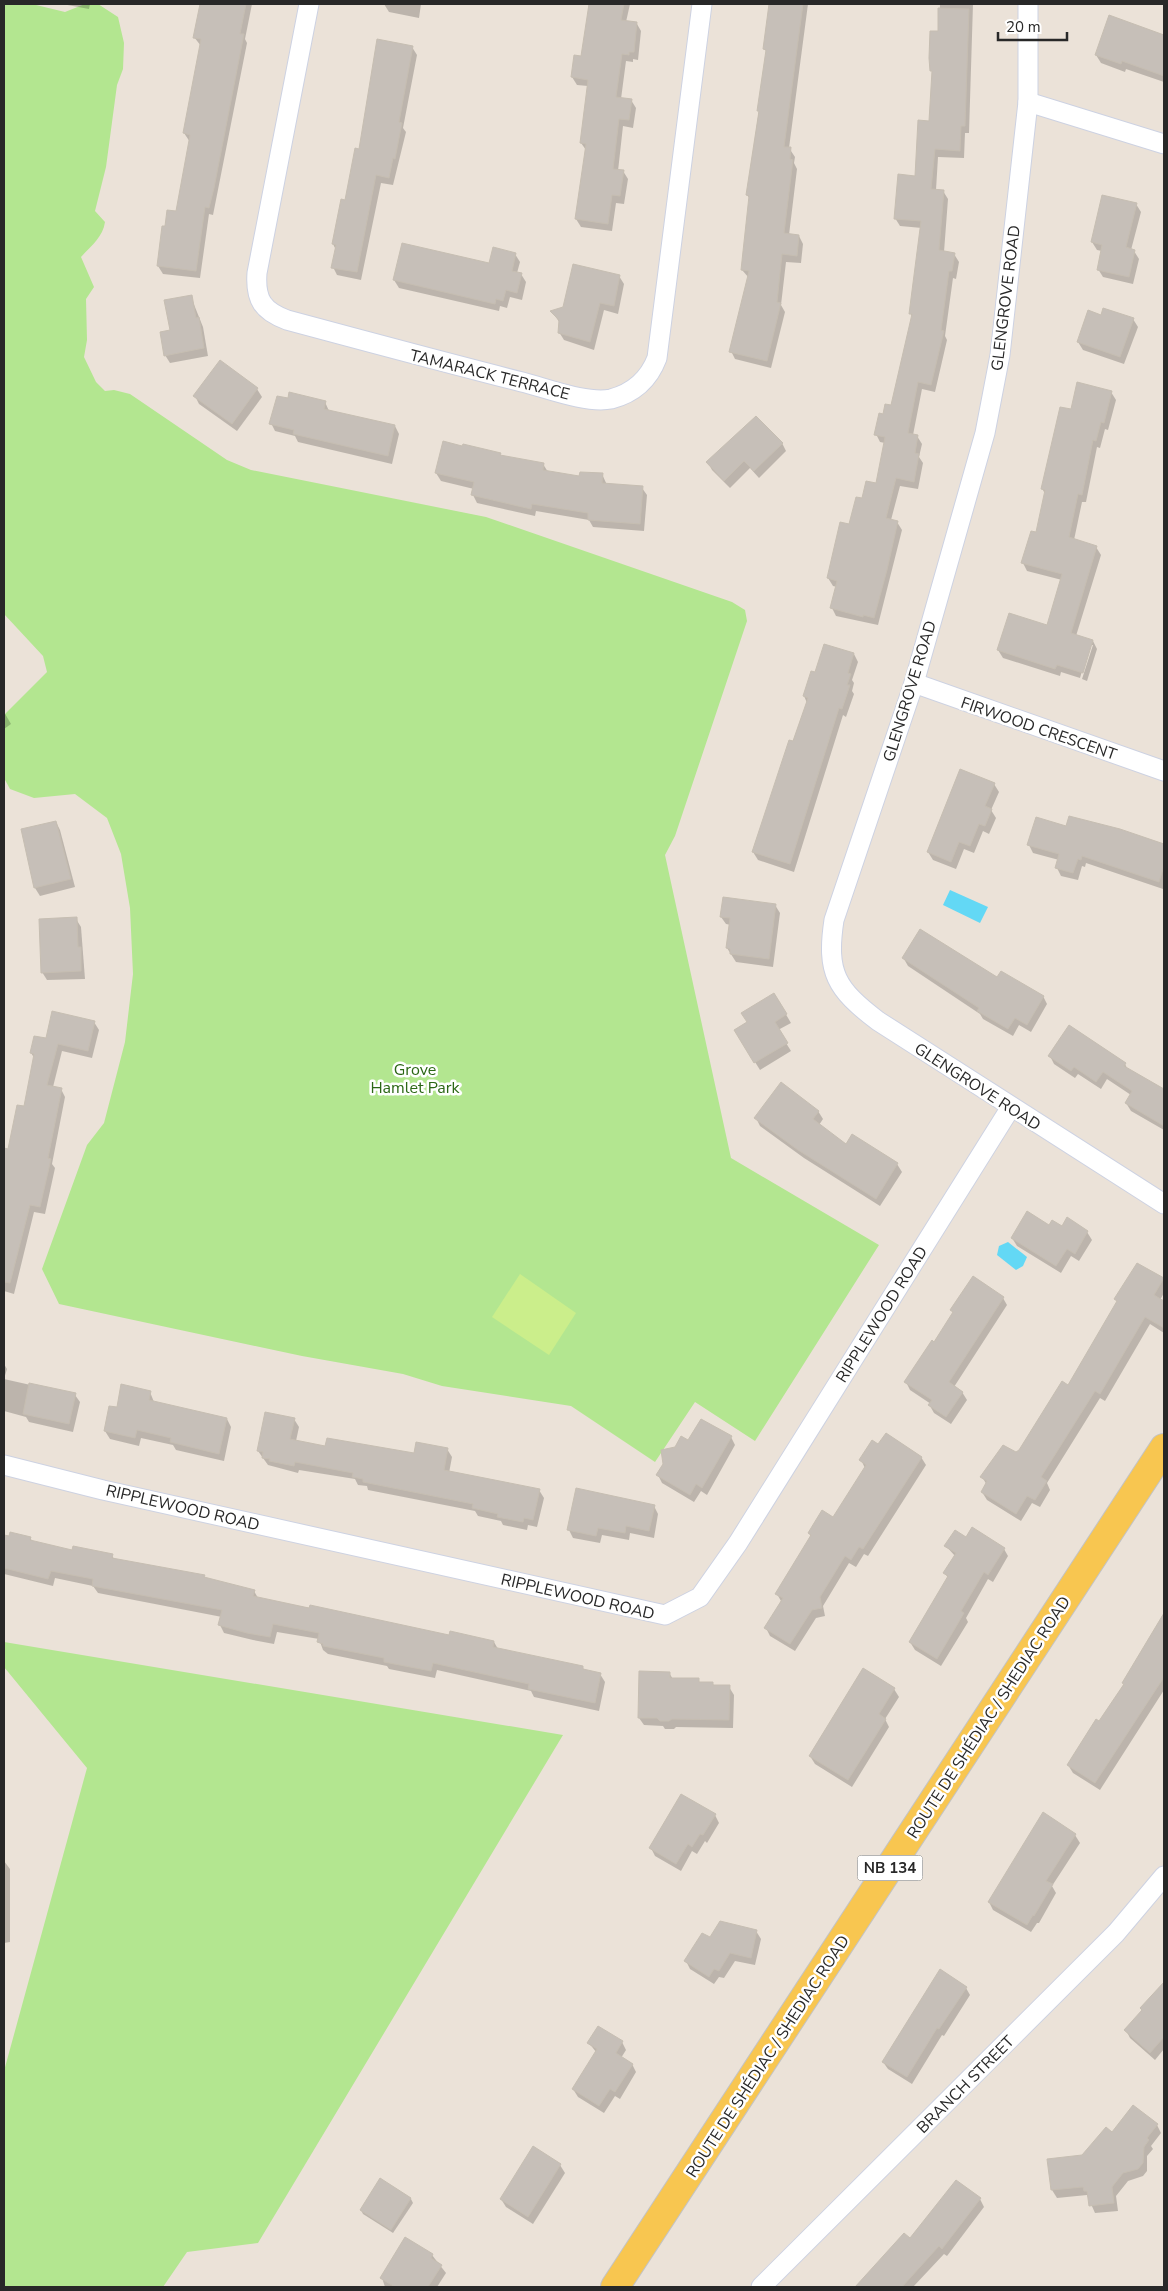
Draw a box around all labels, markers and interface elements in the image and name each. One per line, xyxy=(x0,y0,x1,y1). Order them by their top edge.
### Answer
scale bar xyxy=(998,10,1067,42)
text: 20 m xyxy=(1006,17,1041,37)
street label: GLENGROVE ROAD xyxy=(986,224,1026,372)
street label: TAMARACK TERRACE xyxy=(408,344,572,405)
street label: GLENGROVE ROAD xyxy=(878,618,942,765)
street label: FIRWOOD CRESCENT xyxy=(958,692,1120,766)
street label: GLENGROVE ROAD xyxy=(910,1038,1045,1136)
park label: Grove Hamlet Park xyxy=(370,1059,461,1099)
street label: RIPPLEWOOD ROAD xyxy=(831,1242,933,1387)
street label: RIPPLEWOOD ROAD xyxy=(104,1480,262,1536)
street label: RIPPLEWOOD ROAD xyxy=(499,1569,657,1625)
street label: ROUTE DE SHÉDIAC / SHEDIAC ROAD xyxy=(902,1592,1076,1843)
road number: NB 134 xyxy=(858,1856,922,1880)
street label: ROUTE DE SHÉDIAC / SHEDIAC ROAD xyxy=(681,1931,855,2182)
street label: BRANCH STREET xyxy=(912,2031,1020,2138)

